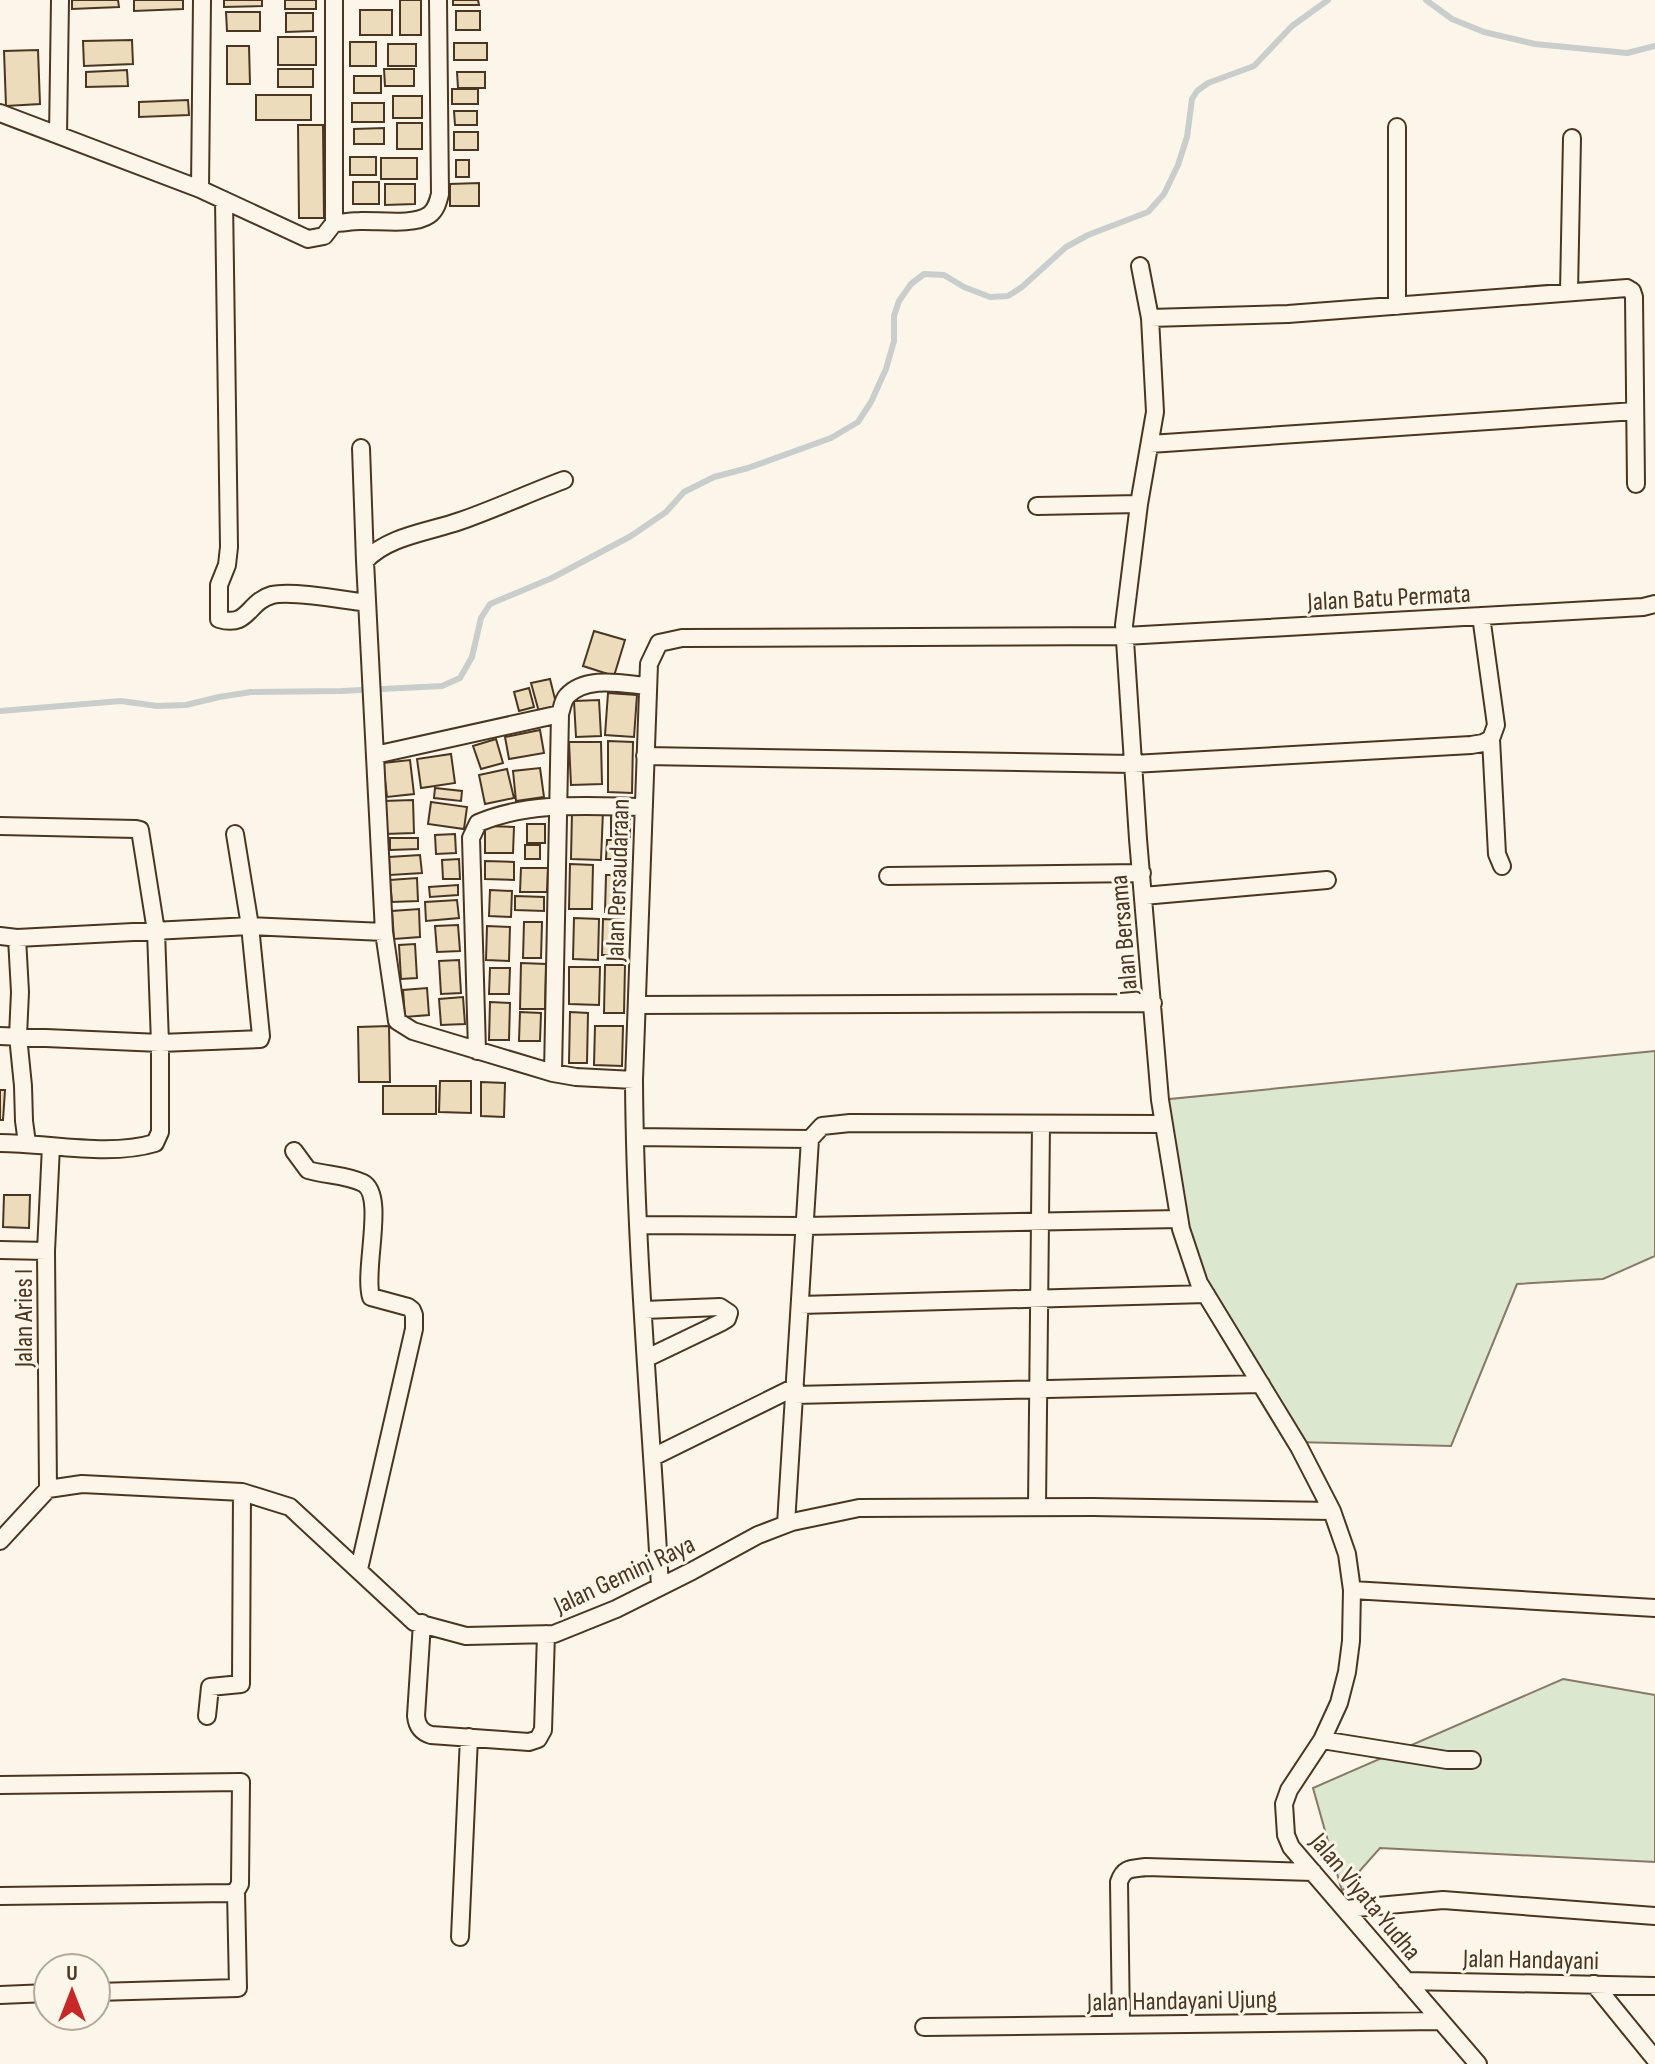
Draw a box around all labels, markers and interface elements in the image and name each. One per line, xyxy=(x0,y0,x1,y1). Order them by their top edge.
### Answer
street label: Jalan Batu Permata xyxy=(1306,579,1471,618)
street label: Jalan Persaudaraan xyxy=(600,798,637,963)
street label: Jalan Bersama xyxy=(1104,874,1145,997)
street label: Jalan Aries I xyxy=(9,1269,40,1368)
street label: Jalan Gemini Raya xyxy=(548,1529,700,1622)
street label: Jalan Viyata Yudha xyxy=(1302,1826,1427,1967)
street label: Jalan Handayani xyxy=(1462,1944,1599,1977)
north arrow xyxy=(32,1952,112,2032)
text: U xyxy=(66,1960,78,1987)
street label: Jalan Handayani Ujung xyxy=(1086,1984,1277,2019)

